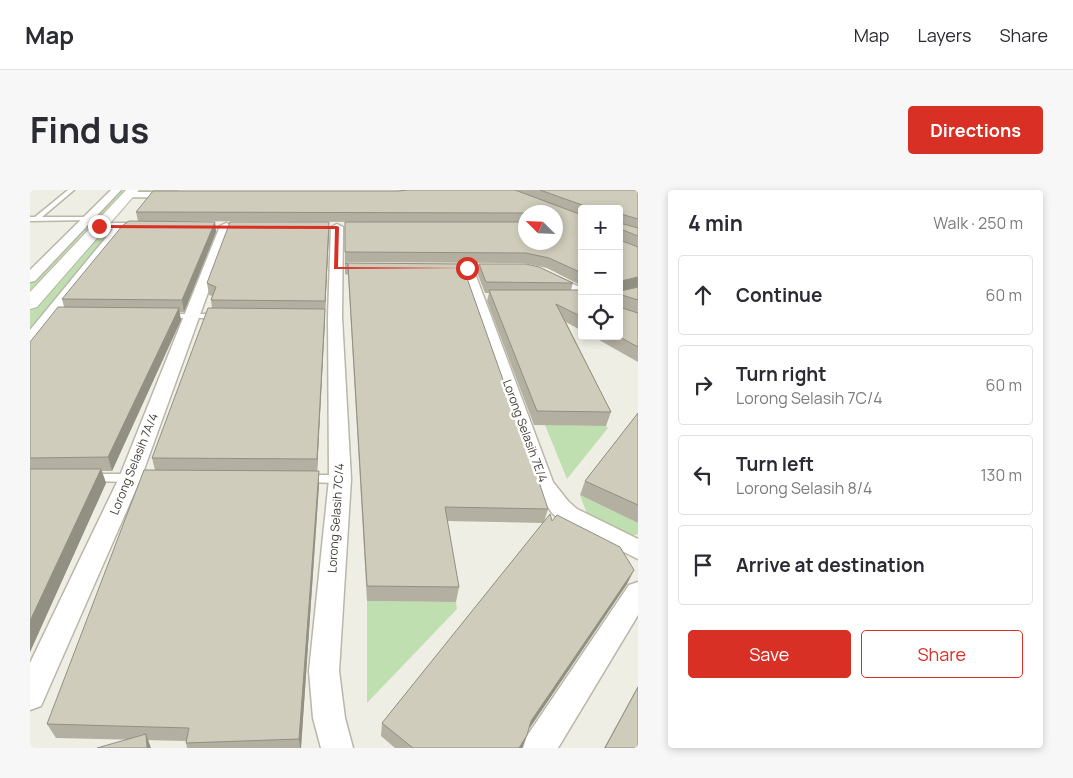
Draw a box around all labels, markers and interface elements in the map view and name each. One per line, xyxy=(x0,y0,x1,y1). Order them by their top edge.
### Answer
text: Map xyxy=(25,18,74,51)
text: Map xyxy=(854,23,889,47)
text: Layers xyxy=(917,23,971,47)
text: Share xyxy=(999,23,1048,47)
text: Find us xyxy=(30,106,149,154)
button: Directions xyxy=(908,106,1043,154)
north arrow xyxy=(518,205,563,250)
map controls xyxy=(578,205,623,340)
button: + xyxy=(578,205,623,250)
text: 4 min xyxy=(688,209,743,237)
text: Walk · 250 m xyxy=(933,212,1023,234)
route end xyxy=(88,215,111,238)
button: − xyxy=(578,250,623,295)
route start xyxy=(456,257,479,280)
icon: ahead xyxy=(689,281,717,309)
text: Continue xyxy=(736,282,822,308)
text: 60 m xyxy=(986,284,1022,306)
button: locate xyxy=(578,295,623,340)
text: Turn right xyxy=(736,361,826,387)
icon: right xyxy=(689,371,717,399)
text: 60 m xyxy=(986,374,1022,396)
street label: Lorong Selasih 7E/4 xyxy=(499,377,552,485)
text: Lorong Selasih 7C/4 xyxy=(736,387,883,409)
street label: Lorong Selasih 7A/4 xyxy=(105,410,162,517)
text: Turn left xyxy=(736,451,814,477)
icon: left xyxy=(689,461,717,489)
street label: Lorong Selasih 7C/4 xyxy=(323,462,348,573)
text: 130 m xyxy=(980,464,1022,486)
text: Lorong Selasih 8/4 xyxy=(736,477,872,499)
icon: arrive xyxy=(689,551,717,579)
text: Arrive at destination xyxy=(736,552,925,578)
button: Save xyxy=(688,630,851,678)
button: Share xyxy=(861,630,1023,678)

